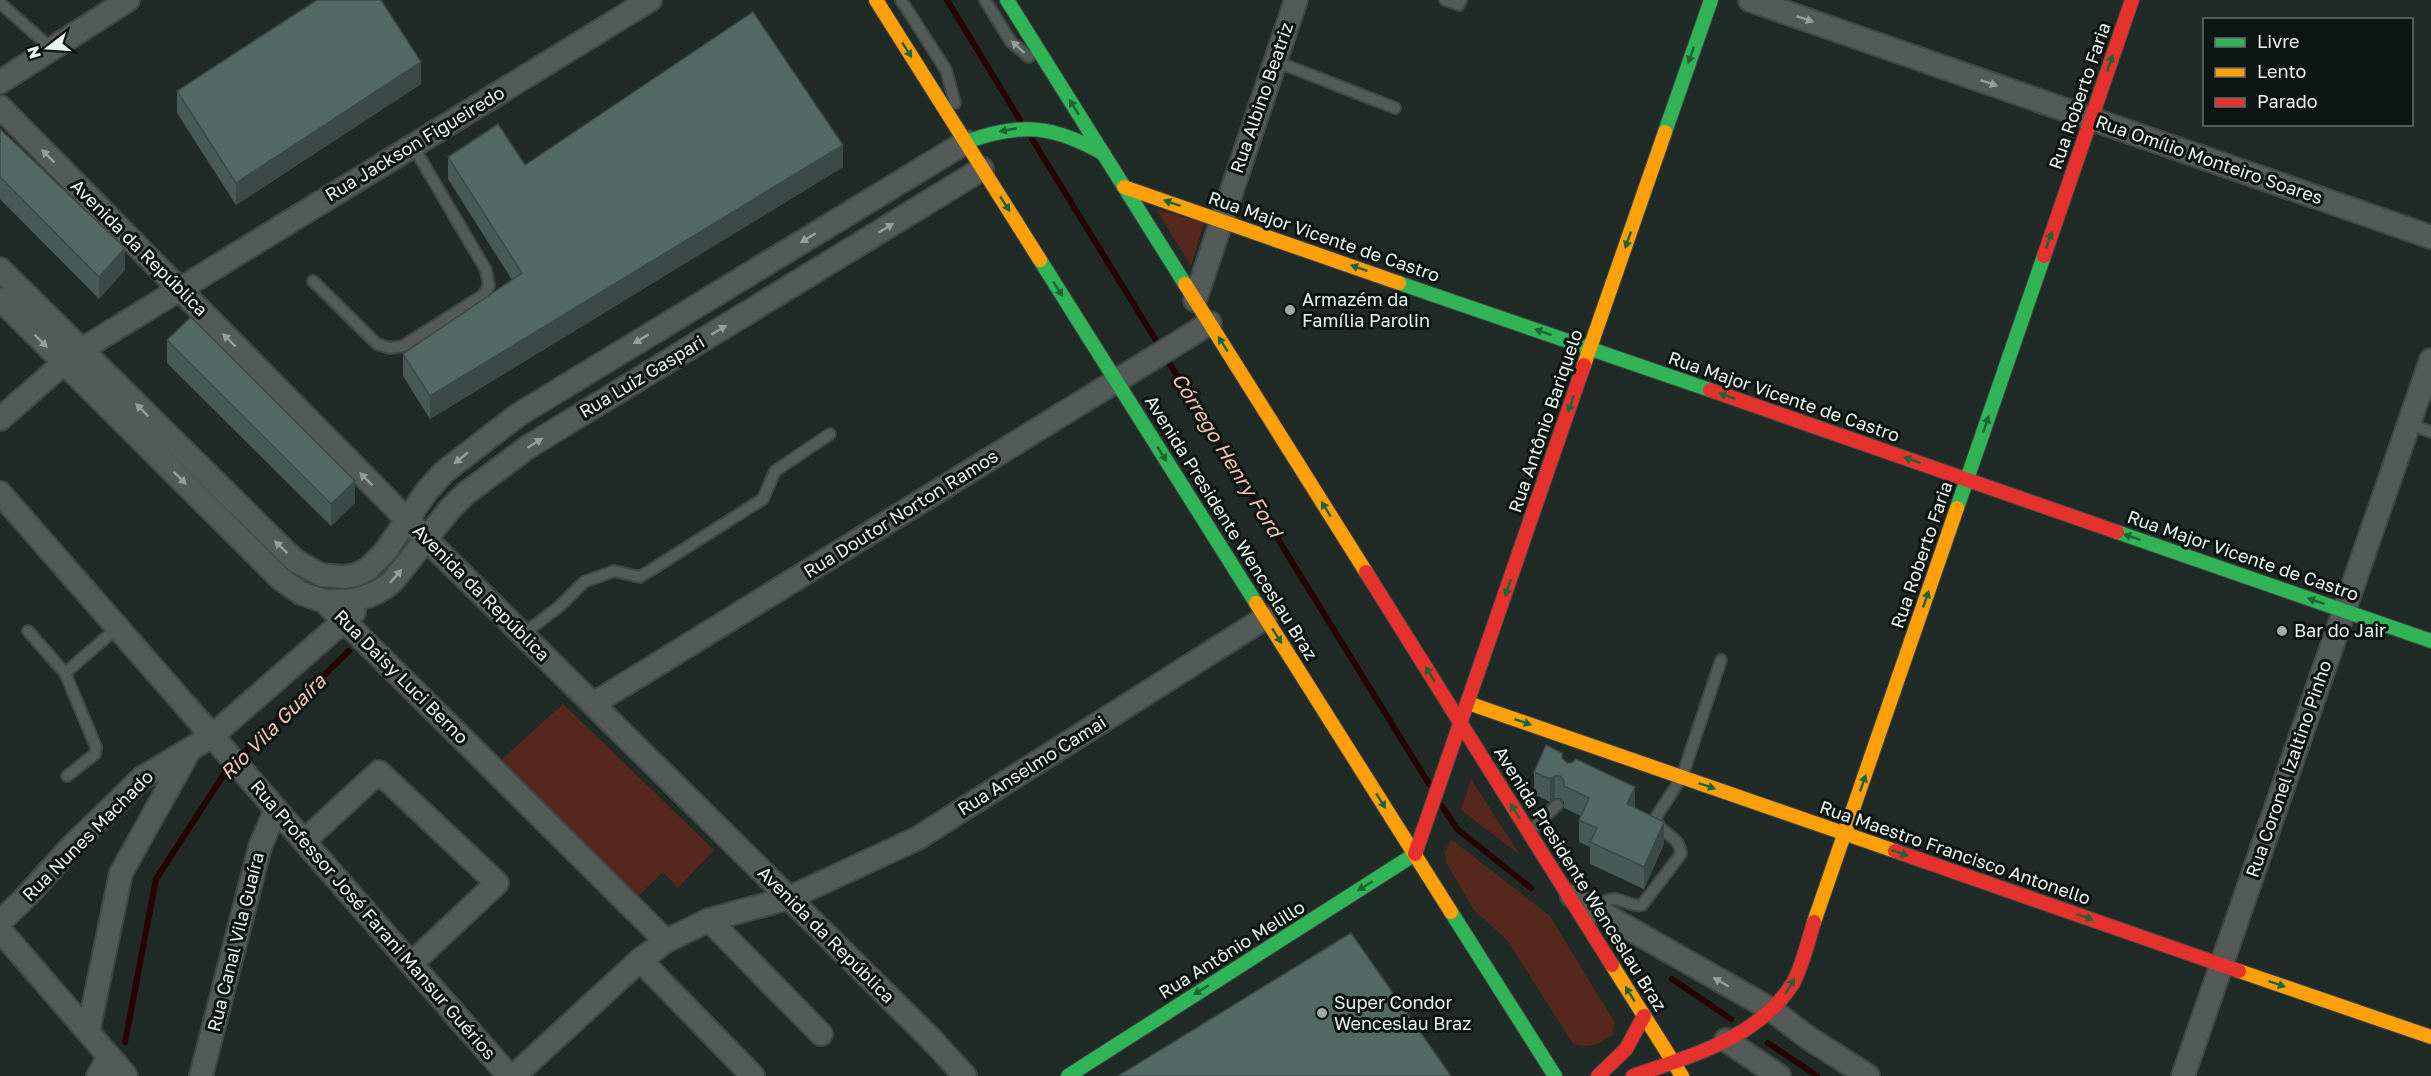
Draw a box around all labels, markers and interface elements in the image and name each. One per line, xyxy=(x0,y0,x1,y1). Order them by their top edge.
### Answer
one-way arrow xyxy=(1796,15,1814,25)
north arrow xyxy=(18,18,78,78)
legend xyxy=(2203,18,2413,126)
street label: Rua Albino Beatriz xyxy=(1225,19,1297,176)
street label: Rua Roberto Faria xyxy=(2044,19,2115,172)
text: Livre xyxy=(2257,30,2299,52)
one-way arrow xyxy=(1010,40,1025,54)
one-way arrow xyxy=(902,41,913,58)
text: N xyxy=(22,44,45,61)
one-way arrow xyxy=(1686,46,1696,64)
one-way arrow xyxy=(2105,54,2115,72)
text: Lento xyxy=(2257,60,2306,82)
one-way arrow xyxy=(1980,79,1998,89)
street label: Rua Jackson Figueiredo xyxy=(321,81,508,205)
text: Parado xyxy=(2257,90,2318,112)
one-way arrow xyxy=(1069,99,1080,116)
street label: Rua Omílio Monteiro Soares xyxy=(2093,110,2326,208)
one-way arrow xyxy=(998,126,1017,135)
one-way arrow xyxy=(41,148,55,163)
street label: Avenida da República xyxy=(67,174,213,320)
street label: Rua Major Vicente de Castro xyxy=(1206,186,1443,286)
one-way arrow xyxy=(999,196,1010,212)
one-way arrow xyxy=(1163,198,1181,208)
one-way arrow xyxy=(878,223,894,234)
one-way arrow xyxy=(1622,231,1632,249)
one-way arrow xyxy=(2045,231,2055,249)
one-way arrow xyxy=(800,233,816,244)
one-way arrow xyxy=(1350,263,1368,273)
one-way arrow xyxy=(1053,280,1064,297)
place label: Armazém da Família Parolin xyxy=(1302,288,1430,331)
marker: Armazém da Família Parolin xyxy=(1283,303,1297,317)
one-way arrow xyxy=(711,324,728,335)
street label: Rua Antônio Bariquelo xyxy=(1503,326,1587,515)
one-way arrow xyxy=(1534,327,1552,337)
street label: Rua Luiz Gaspari xyxy=(575,330,708,422)
one-way arrow xyxy=(222,332,236,347)
one-way arrow xyxy=(34,333,48,347)
one-way arrow xyxy=(633,334,650,345)
one-way arrow xyxy=(1217,336,1228,352)
street label: Rua Major Vicente de Castro xyxy=(1666,346,1903,446)
water label: Córrego Henry Ford xyxy=(1167,368,1290,544)
street label: Avenida Presidente Wenceslau Braz xyxy=(1141,391,1323,664)
one-way arrow xyxy=(1718,391,1736,401)
one-way arrow xyxy=(1566,395,1576,413)
one-way arrow xyxy=(135,402,149,417)
one-way arrow xyxy=(1981,415,1991,433)
one-way arrow xyxy=(527,437,543,448)
street label: Rua Doutor Norton Ramos xyxy=(799,444,1002,582)
one-way arrow xyxy=(1157,445,1168,462)
one-way arrow xyxy=(453,451,469,464)
one-way arrow xyxy=(1902,455,1920,465)
one-way arrow xyxy=(172,471,186,485)
one-way arrow xyxy=(359,471,373,486)
street label: Rua Roberto Faria xyxy=(1886,478,1957,631)
one-way arrow xyxy=(1321,501,1332,517)
street label: Rua Major Vicente de Castro xyxy=(2125,505,2362,605)
street label: Avenida da República xyxy=(409,519,555,665)
one-way arrow xyxy=(2123,531,2141,541)
one-way arrow xyxy=(273,540,288,554)
one-way arrow xyxy=(389,568,402,584)
one-way arrow xyxy=(1502,579,1512,597)
one-way arrow xyxy=(1921,590,1931,608)
one-way arrow xyxy=(2307,595,2325,605)
street label: Rua Daisy Luci Berno xyxy=(330,605,473,748)
place label: Bar do Jair xyxy=(2294,619,2386,641)
marker: Bar do Jair xyxy=(2275,624,2289,638)
one-way arrow xyxy=(1272,628,1283,644)
street label: Rua Coronel Izaltino Pinho xyxy=(2240,657,2336,880)
one-way arrow xyxy=(1424,666,1435,682)
water label: Rio Vila Guaíra xyxy=(215,668,330,784)
street label: Rua Anselmo Camai xyxy=(953,711,1110,820)
one-way arrow xyxy=(1514,718,1532,728)
street label: Avenida Presidente Wenceslau Braz xyxy=(1490,742,1672,1015)
street label: Rua Nunes Machado xyxy=(17,765,157,905)
one-way arrow xyxy=(1858,774,1868,792)
street label: Rua Professor José Farani Mansur Guérios xyxy=(246,775,501,1064)
one-way arrow xyxy=(1698,782,1716,792)
one-way arrow xyxy=(1376,793,1387,809)
street label: Rua Maestro Francisco Antonello xyxy=(1817,795,2094,909)
one-way arrow xyxy=(1510,803,1521,819)
one-way arrow xyxy=(1891,849,1909,859)
street label: Rua Canal Vila Guaíra xyxy=(202,850,268,1034)
street label: Avenida da República xyxy=(754,861,900,1007)
one-way arrow xyxy=(1357,880,1374,891)
street label: Rua Antônio Melillo xyxy=(1154,895,1309,1003)
one-way arrow xyxy=(2076,913,2094,923)
one-way arrow xyxy=(1713,976,1729,987)
one-way arrow xyxy=(1785,977,1795,994)
one-way arrow xyxy=(2268,979,2286,989)
one-way arrow xyxy=(1193,985,1209,996)
one-way arrow xyxy=(1625,986,1636,1002)
place label: Super Condor Wenceslau Braz xyxy=(1334,991,1471,1034)
marker: Super Condor Wenceslau Braz xyxy=(1315,1006,1329,1020)

